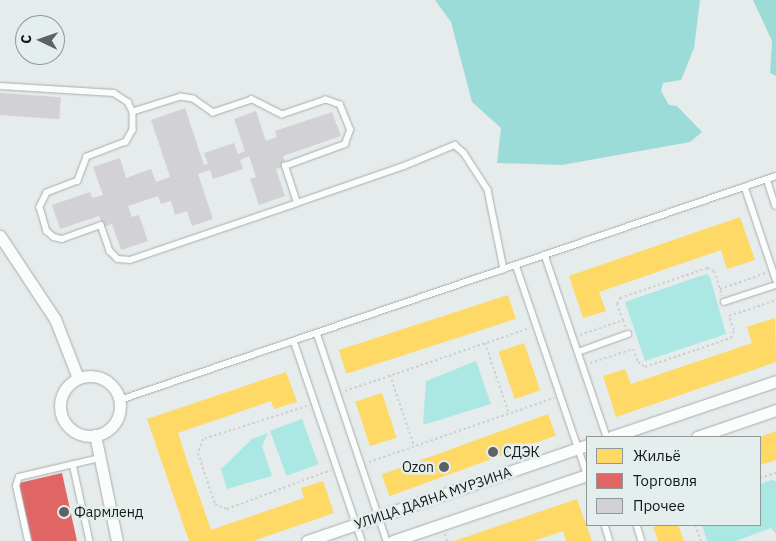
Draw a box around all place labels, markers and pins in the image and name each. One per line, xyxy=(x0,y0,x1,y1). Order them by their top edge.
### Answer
place label: СДЭК xyxy=(503,444,540,460)
marker: СДЭК xyxy=(487,446,499,458)
place label: Ozon xyxy=(402,459,434,475)
marker: Ozon xyxy=(438,461,450,473)
place label: Фармленд xyxy=(74,504,143,520)
marker: Фармленд xyxy=(58,506,70,518)

